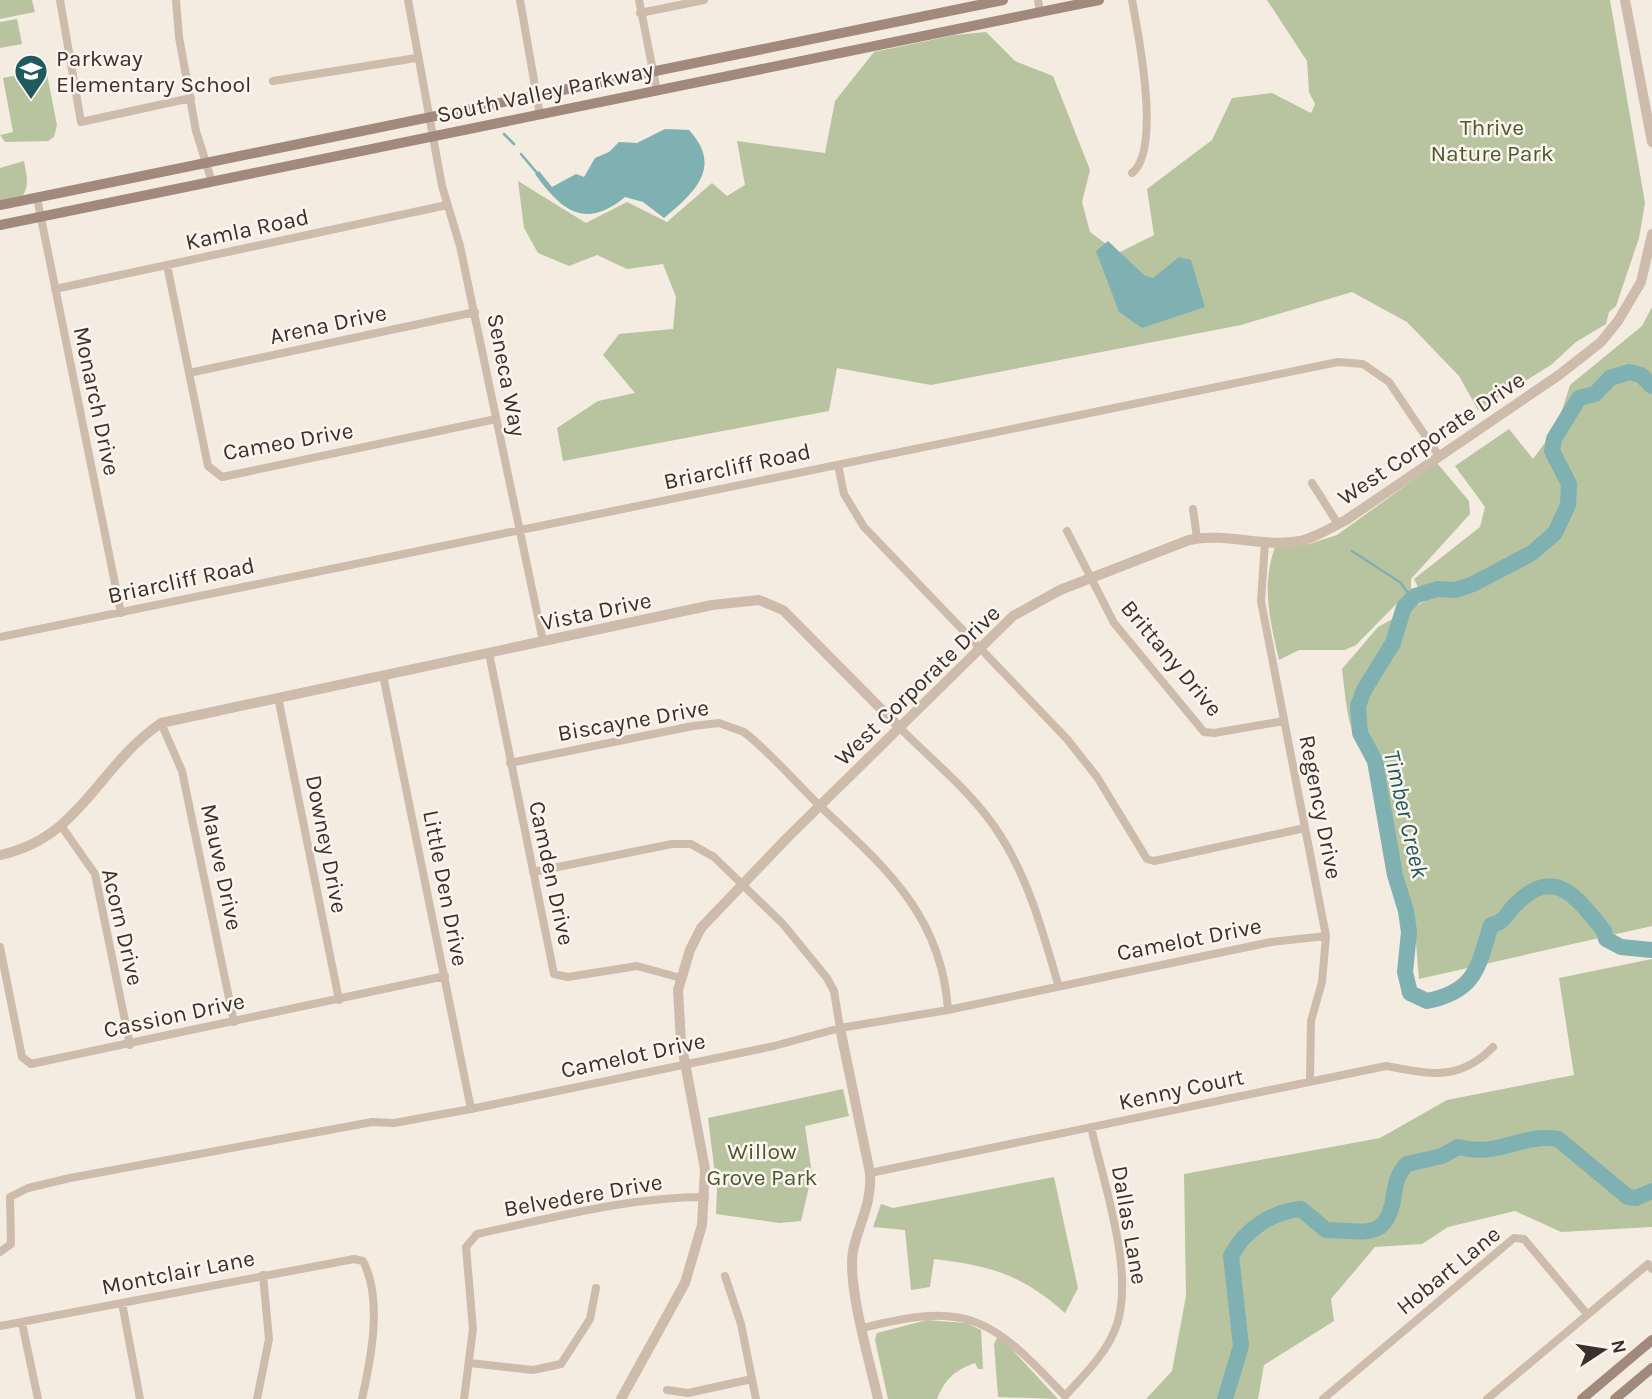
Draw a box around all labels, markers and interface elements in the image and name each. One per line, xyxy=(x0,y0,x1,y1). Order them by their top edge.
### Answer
place label: Parkway Elementary School xyxy=(56,45,251,98)
school or university icon: Parkway Elementary School xyxy=(12,52,50,101)
street label: South Valley Parkway xyxy=(434,56,656,129)
park label: Thrive Nature Park xyxy=(1430,114,1554,167)
street label: Kamla Road xyxy=(183,203,311,256)
street label: Arena Drive xyxy=(267,299,389,350)
street label: Seneca Way xyxy=(481,311,532,439)
street label: Monarch Drive xyxy=(68,324,126,478)
street label: West Corporate Drive xyxy=(1333,366,1530,511)
street label: Cameo Drive xyxy=(221,417,355,466)
street label: Briarcliff Road xyxy=(661,438,813,495)
street label: Briarcliff Road xyxy=(105,552,257,609)
street label: Vista Drive xyxy=(538,587,654,636)
street label: Brittany Drive xyxy=(1115,595,1228,722)
street label: West Corporate Drive xyxy=(829,599,1006,771)
street label: Biscayne Drive xyxy=(555,694,711,747)
street label: Regency Drive xyxy=(1293,733,1348,881)
water label: Timber Creek xyxy=(1378,747,1434,881)
street label: Downey Drive xyxy=(300,773,353,915)
street label: Camden Drive xyxy=(523,799,580,948)
street label: Mauve Drive xyxy=(195,801,248,933)
street label: Little Den Drive xyxy=(417,808,474,969)
street label: Acorn Drive xyxy=(96,866,149,988)
street label: Camelot Drive xyxy=(1114,912,1264,967)
street label: Cassion Drive xyxy=(101,987,247,1044)
street label: Camelot Drive xyxy=(558,1027,708,1084)
street label: Kenny Court xyxy=(1116,1063,1246,1116)
park label: Willow Grove Park xyxy=(706,1138,818,1191)
street label: Dallas Lane xyxy=(1106,1164,1153,1287)
street label: Belvedere Drive xyxy=(502,1168,665,1223)
street label: Hobart Lane xyxy=(1391,1220,1506,1320)
street label: Montclair Lane xyxy=(99,1244,257,1301)
north arrow xyxy=(1568,1315,1638,1385)
text: N xyxy=(1606,1338,1631,1356)

